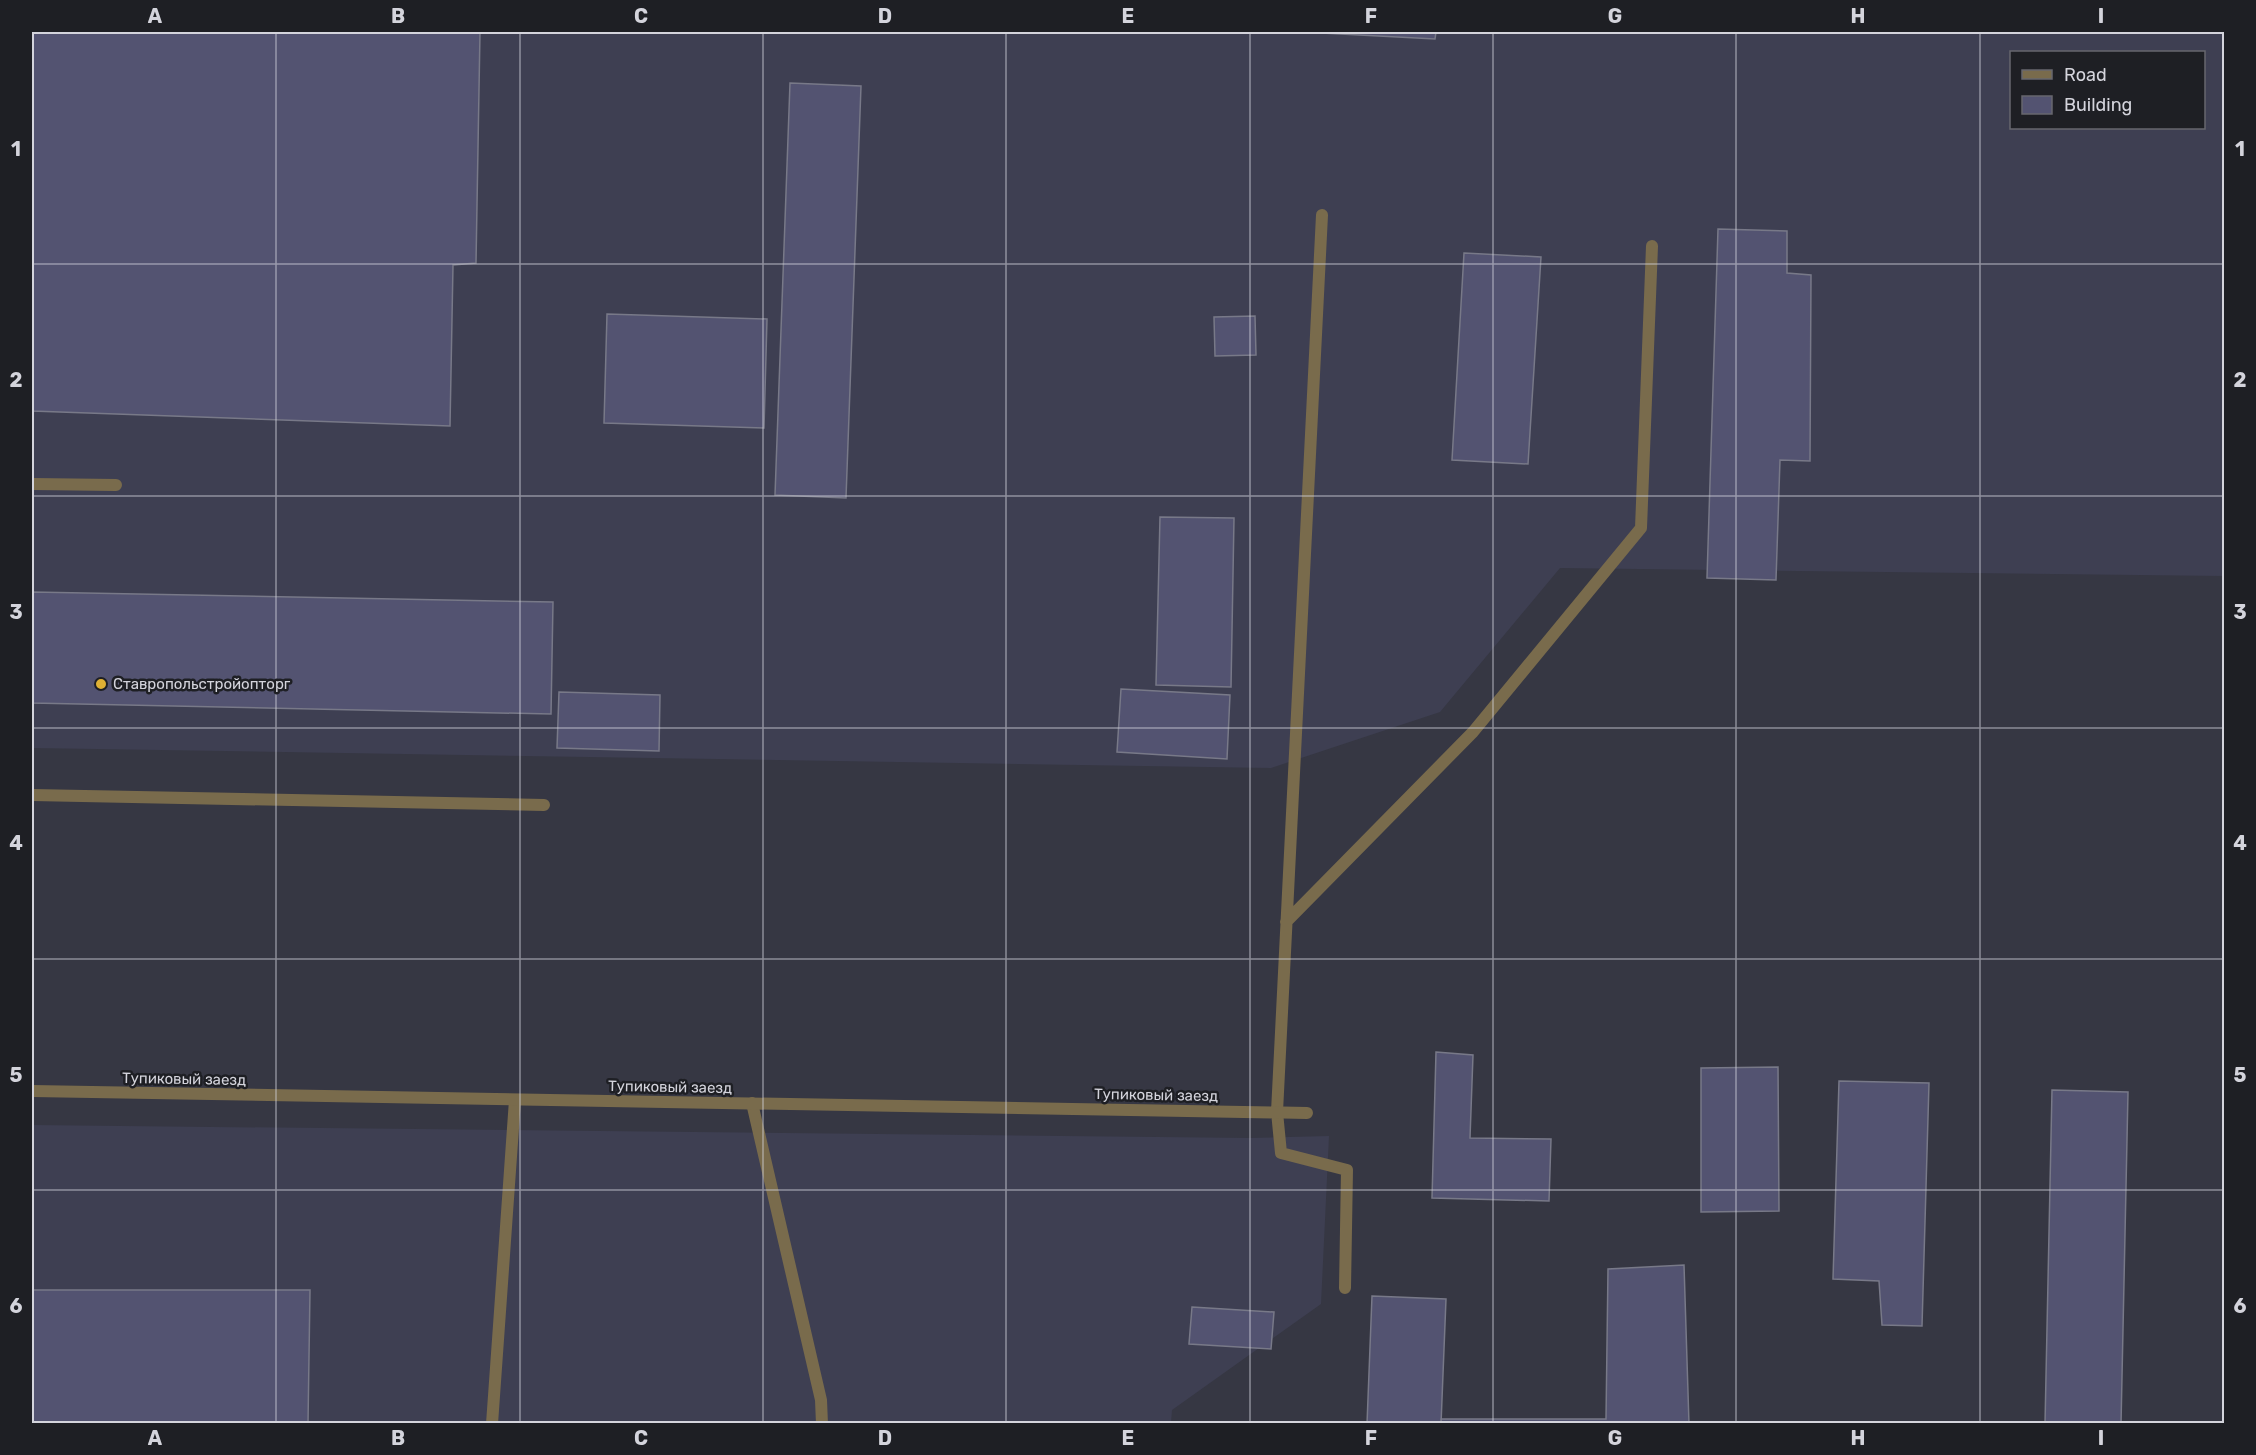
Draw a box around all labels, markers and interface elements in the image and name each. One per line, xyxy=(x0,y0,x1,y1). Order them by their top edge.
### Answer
text: A xyxy=(148,4,163,28)
text: B xyxy=(391,4,405,28)
text: C xyxy=(634,4,648,28)
text: D xyxy=(878,4,892,28)
text: E xyxy=(1122,4,1134,28)
text: F xyxy=(1365,4,1377,28)
text: G xyxy=(1608,4,1622,28)
text: H xyxy=(1851,4,1865,28)
text: I xyxy=(2098,4,2104,28)
legend xyxy=(2010,51,2205,129)
text: Road xyxy=(2064,64,2107,86)
text: Building xyxy=(2064,94,2132,116)
text: 1 xyxy=(11,137,21,161)
text: 1 xyxy=(2235,137,2245,161)
text: 2 xyxy=(10,368,23,392)
text: 2 xyxy=(2234,368,2247,392)
text: 3 xyxy=(9,600,23,624)
text: 3 xyxy=(2233,600,2247,624)
place label: Ставропольстройопторг xyxy=(113,675,291,693)
marker: Ставропольстройопторг xyxy=(94,677,108,691)
text: 4 xyxy=(9,831,23,855)
text: 4 xyxy=(2233,831,2247,855)
text: 5 xyxy=(10,1063,23,1087)
text: 5 xyxy=(2234,1063,2247,1087)
street label: Тупиковый заезд xyxy=(122,1069,246,1089)
street label: Тупиковый заезд xyxy=(608,1077,732,1097)
street label: Тупиковый заезд xyxy=(1094,1085,1218,1105)
text: 6 xyxy=(9,1294,23,1318)
text: 6 xyxy=(2233,1294,2247,1318)
text: A xyxy=(148,1426,163,1450)
text: B xyxy=(391,1426,405,1450)
text: C xyxy=(634,1426,648,1450)
text: D xyxy=(878,1426,892,1450)
text: E xyxy=(1122,1426,1134,1450)
text: F xyxy=(1365,1426,1377,1450)
text: G xyxy=(1608,1426,1622,1450)
text: H xyxy=(1851,1426,1865,1450)
text: I xyxy=(2098,1426,2104,1450)

